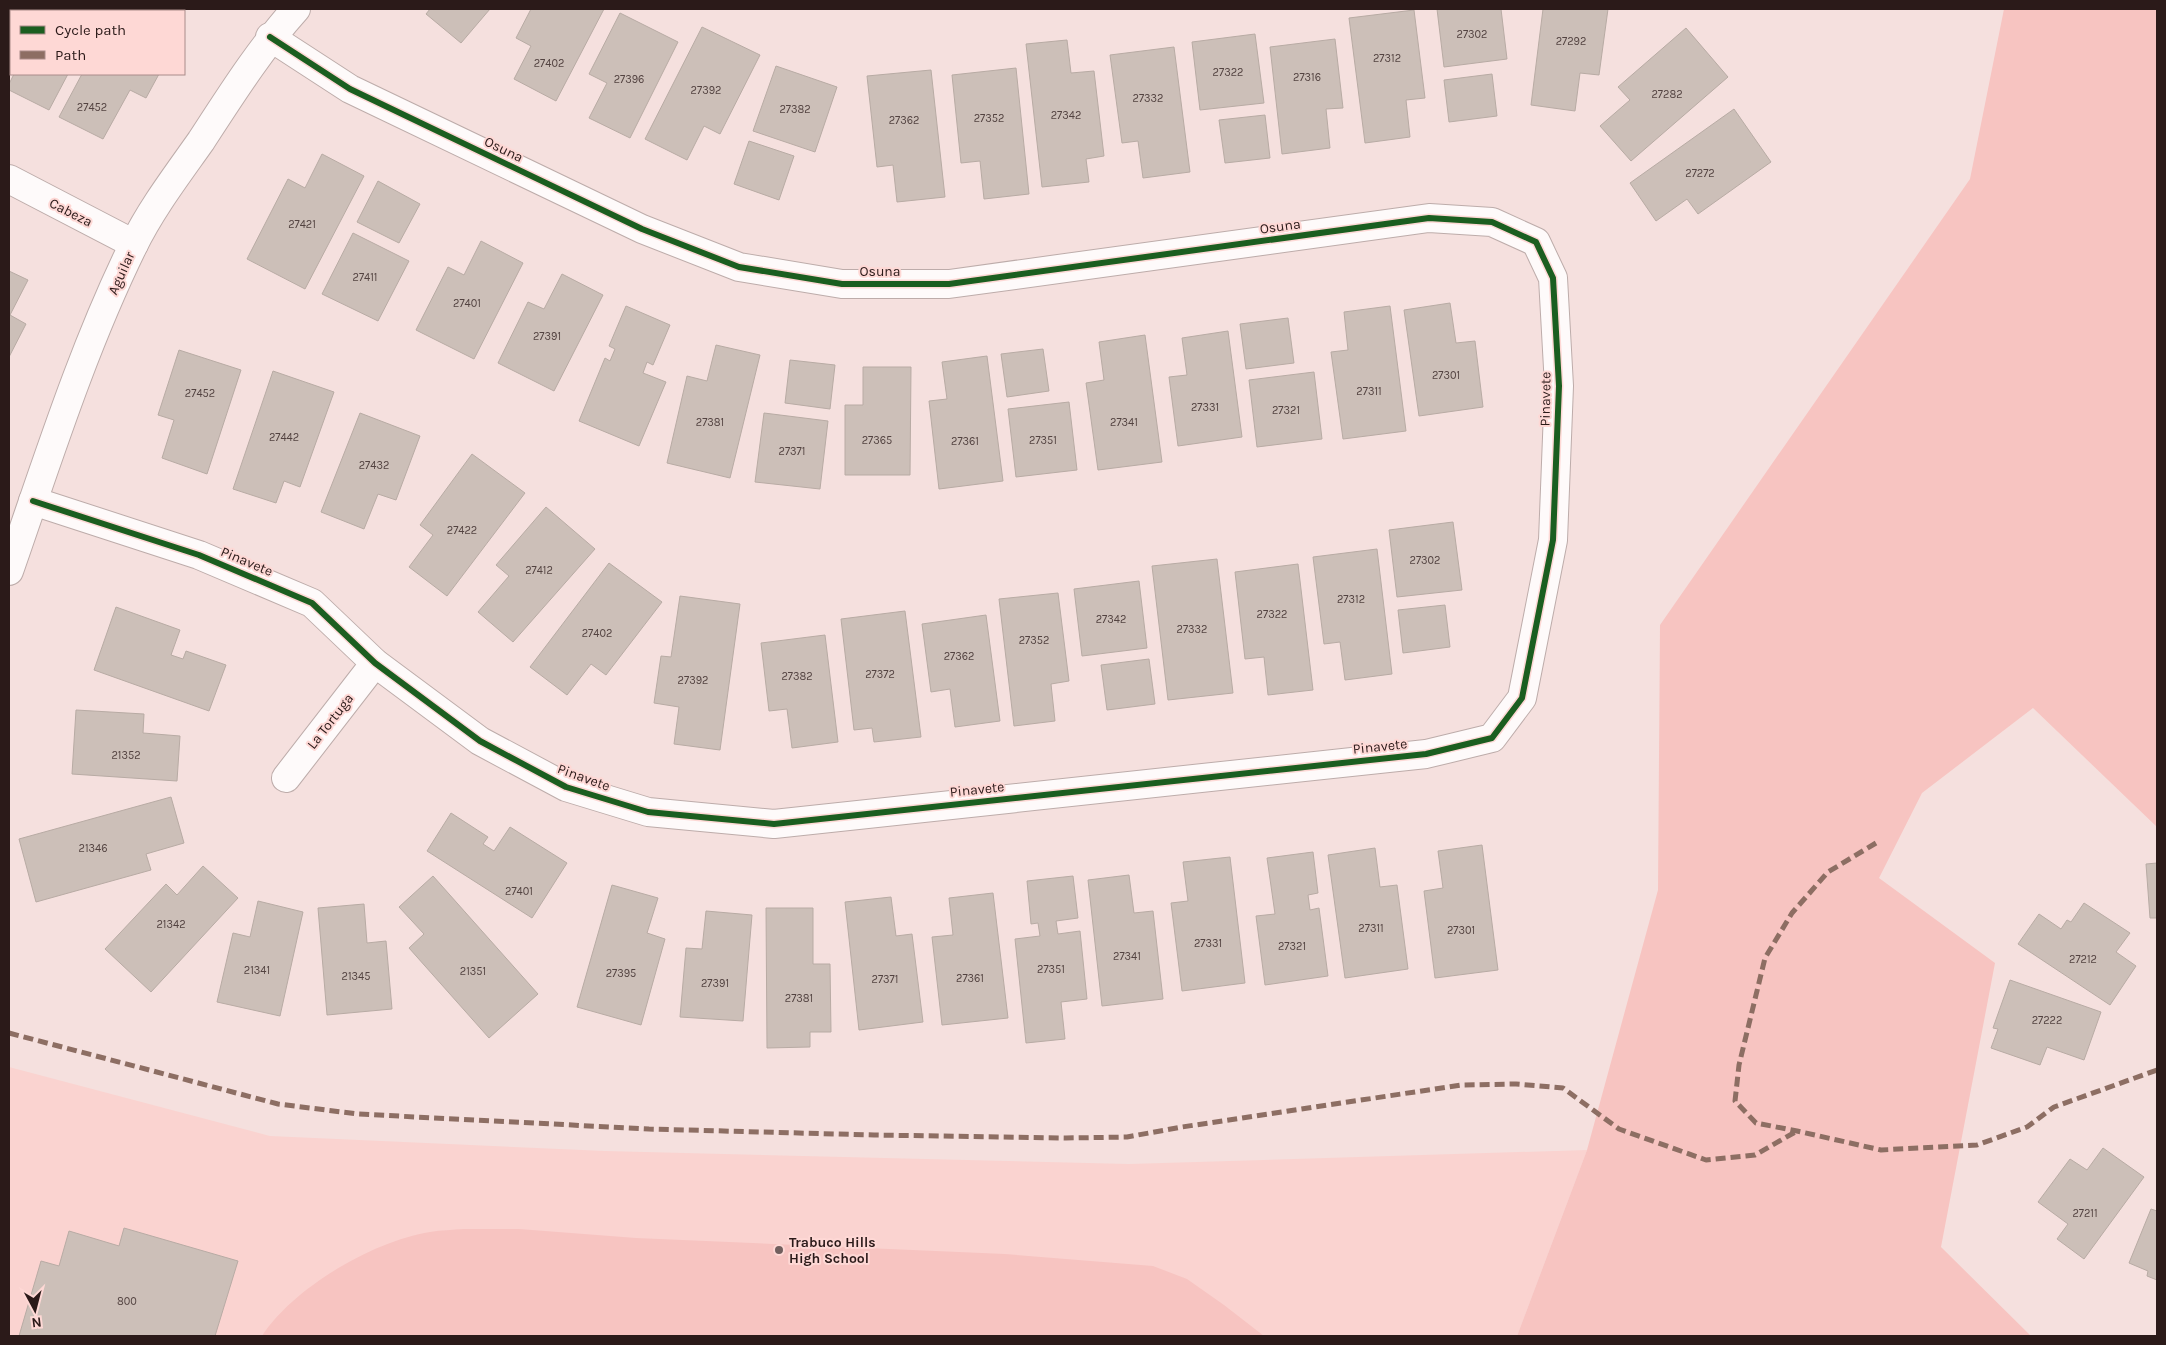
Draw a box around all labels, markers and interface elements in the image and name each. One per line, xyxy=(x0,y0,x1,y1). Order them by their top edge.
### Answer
legend xyxy=(10,10,185,75)
text: Cycle path xyxy=(55,21,126,39)
house number: 27302 xyxy=(1457,28,1487,41)
house number: 27292 xyxy=(1556,35,1586,48)
text: Path xyxy=(55,46,86,64)
house number: 27312 xyxy=(1373,52,1401,65)
house number: 27402 xyxy=(534,57,564,70)
house number: 27322 xyxy=(1213,66,1243,79)
house number: 27316 xyxy=(1293,71,1321,84)
house number: 27396 xyxy=(614,73,644,86)
house number: 27392 xyxy=(691,84,721,97)
house number: 27282 xyxy=(1651,88,1683,101)
house number: 27332 xyxy=(1133,92,1163,105)
house number: 27452 xyxy=(77,101,107,114)
house number: 27382 xyxy=(779,103,811,116)
house number: 27342 xyxy=(1051,109,1081,122)
house number: 27352 xyxy=(974,112,1004,125)
house number: 27362 xyxy=(889,114,919,127)
street label: Osuna xyxy=(482,133,526,166)
house number: 27272 xyxy=(1685,167,1715,180)
street label: Cabeza xyxy=(46,194,95,230)
street label: Osuna xyxy=(1259,215,1302,238)
house number: 27421 xyxy=(288,218,316,231)
street label: Aguilar xyxy=(104,248,139,297)
street label: Osuna xyxy=(859,263,901,280)
house number: 27411 xyxy=(353,271,377,284)
house number: 27401 xyxy=(453,297,481,310)
house number: 27391 xyxy=(533,330,561,343)
house number: 27301 xyxy=(1432,369,1460,382)
street label: Pinavete xyxy=(1537,371,1554,427)
house number: 27311 xyxy=(1356,385,1382,398)
house number: 27452 xyxy=(185,387,215,400)
house number: 27331 xyxy=(1191,401,1219,414)
house number: 27321 xyxy=(1272,404,1300,417)
house number: 27381 xyxy=(696,416,724,429)
house number: 27341 xyxy=(1110,416,1138,429)
house number: 27442 xyxy=(269,431,299,444)
house number: 27365 xyxy=(862,434,892,447)
house number: 27351 xyxy=(1029,434,1057,447)
house number: 27361 xyxy=(951,435,979,448)
house number: 27371 xyxy=(779,445,805,458)
house number: 27432 xyxy=(359,459,389,472)
house number: 27422 xyxy=(447,524,477,537)
street label: Pinavete xyxy=(218,543,275,580)
house number: 27302 xyxy=(1410,554,1440,567)
house number: 27412 xyxy=(525,564,553,577)
house number: 27312 xyxy=(1337,593,1365,606)
house number: 27322 xyxy=(1257,608,1287,621)
house number: 27342 xyxy=(1096,613,1126,626)
house number: 27332 xyxy=(1177,623,1207,636)
house number: 27402 xyxy=(582,627,612,640)
house number: 27352 xyxy=(1019,634,1049,647)
house number: 27362 xyxy=(944,650,974,663)
house number: 27372 xyxy=(865,668,895,681)
house number: 27382 xyxy=(781,670,813,683)
house number: 27392 xyxy=(678,674,708,687)
street label: La Tortuga xyxy=(304,690,357,752)
street label: Pinavete xyxy=(1352,735,1408,758)
house number: 21352 xyxy=(111,749,141,762)
street label: Pinavete xyxy=(555,760,612,795)
street label: Pinavete xyxy=(949,778,1005,801)
house number: 21346 xyxy=(79,842,107,855)
house number: 27401 xyxy=(505,885,533,898)
house number: 21342 xyxy=(156,918,186,931)
house number: 27311 xyxy=(1358,922,1384,935)
house number: 27301 xyxy=(1447,924,1475,937)
house number: 27331 xyxy=(1194,937,1222,950)
house number: 27321 xyxy=(1278,940,1306,953)
house number: 27341 xyxy=(1113,950,1141,963)
house number: 27212 xyxy=(2069,953,2097,966)
house number: 27351 xyxy=(1037,963,1065,976)
house number: 21341 xyxy=(244,964,270,977)
house number: 21351 xyxy=(460,965,486,978)
house number: 27395 xyxy=(606,967,636,980)
house number: 21345 xyxy=(342,970,370,983)
house number: 27361 xyxy=(956,972,984,985)
house number: 27371 xyxy=(872,973,898,986)
house number: 27391 xyxy=(701,977,729,990)
house number: 27381 xyxy=(785,992,813,1005)
house number: 27222 xyxy=(2032,1014,2062,1027)
house number: 27211 xyxy=(2072,1207,2098,1220)
place label: Trabuco Hills High School xyxy=(789,1234,876,1267)
marker: Trabuco Hills High School xyxy=(773,1244,785,1256)
north arrow xyxy=(10,1285,60,1335)
house number: 800 xyxy=(117,1295,137,1308)
text: N xyxy=(31,1313,43,1331)

